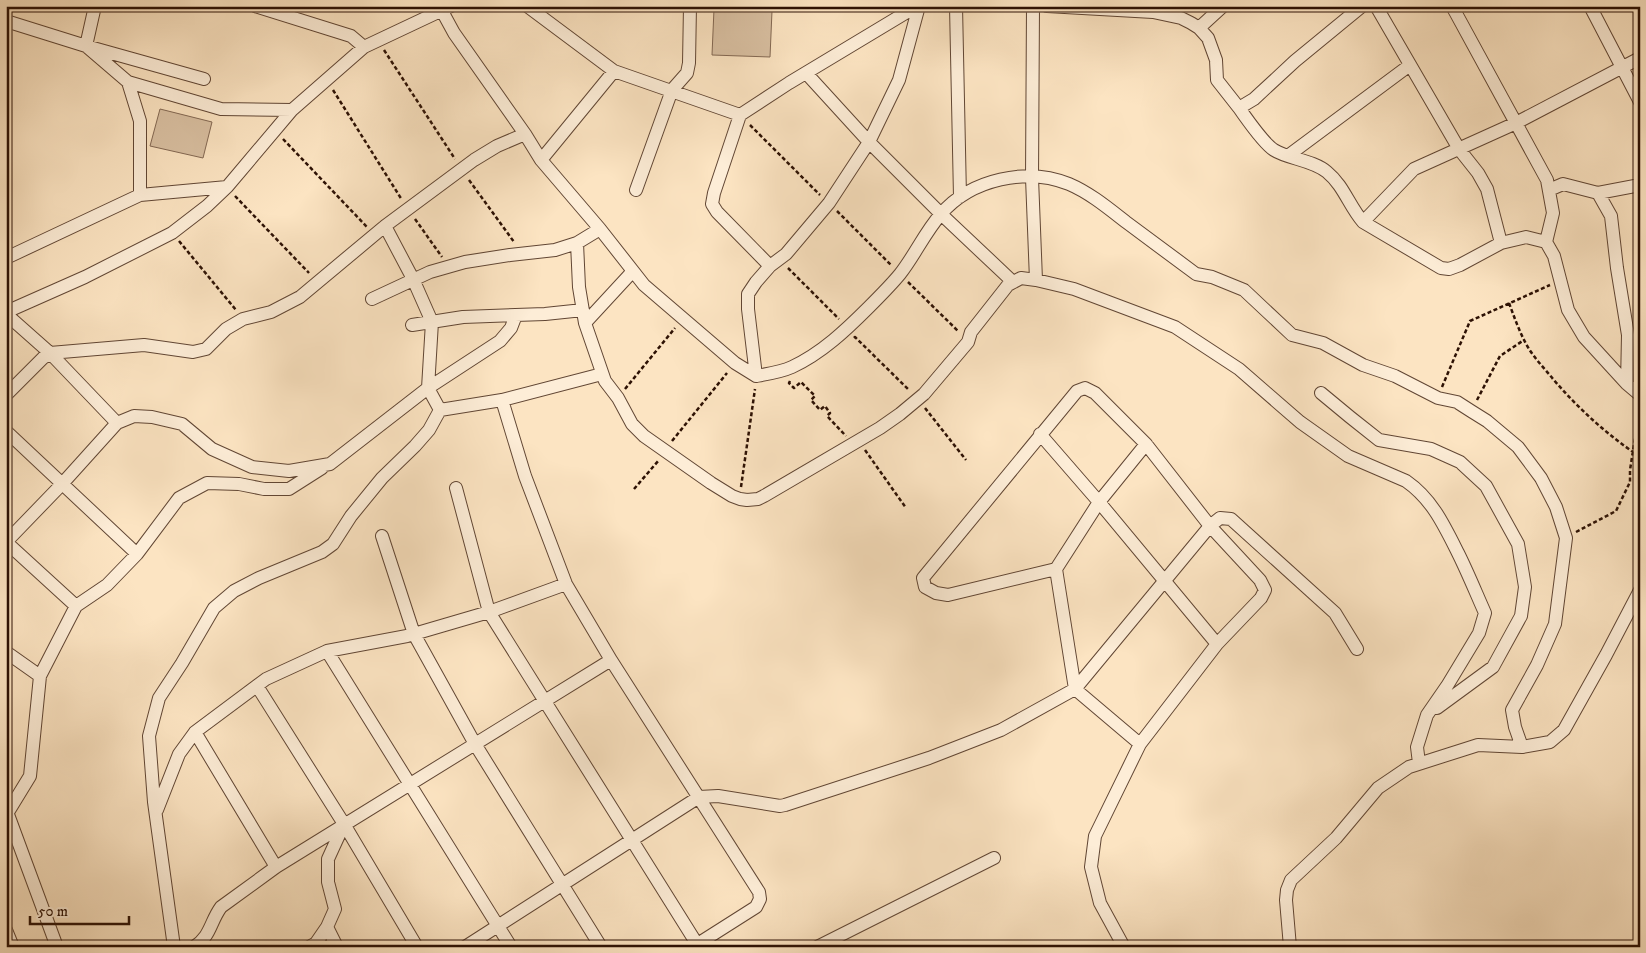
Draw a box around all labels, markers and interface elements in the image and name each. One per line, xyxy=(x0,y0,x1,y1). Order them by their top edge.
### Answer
scale bar xyxy=(30,893,129,925)
text: 50 m xyxy=(38,902,68,921)

